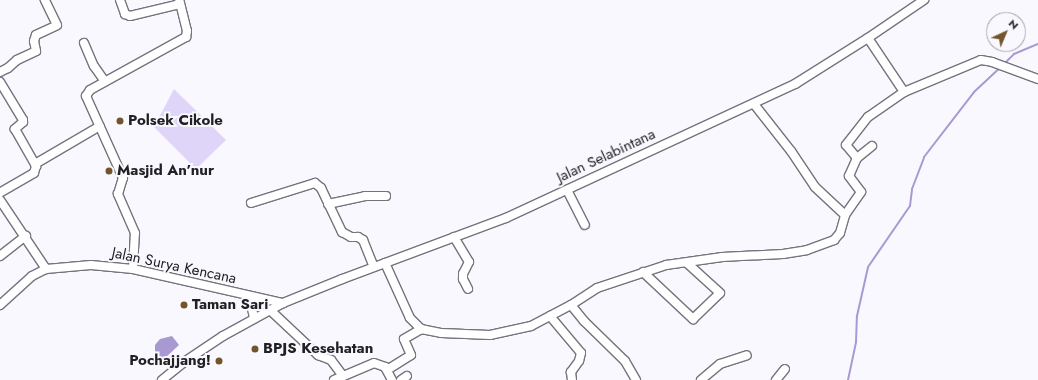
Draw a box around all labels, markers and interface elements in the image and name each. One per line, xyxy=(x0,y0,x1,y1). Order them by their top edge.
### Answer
north arrow xyxy=(986,12,1026,52)
text: N xyxy=(1005,15,1022,33)
place label: Polsek Cikole xyxy=(128,112,223,130)
marker: Polsek Cikole xyxy=(115,116,125,126)
street label: Jalan Selabintana xyxy=(554,125,658,187)
place label: Masjid An’nur xyxy=(117,162,214,180)
marker: Masjid An’nur xyxy=(104,166,114,176)
street label: Jalan Surya Kencana xyxy=(110,244,238,288)
place label: Taman Sari xyxy=(192,296,268,314)
marker: Taman Sari xyxy=(179,300,189,310)
place label: BPJS Kesehatan xyxy=(263,340,373,358)
marker: BPJS Kesehatan xyxy=(250,344,260,354)
place label: Pochajjang! xyxy=(129,352,211,370)
marker: Pochajjang! xyxy=(214,356,224,366)

